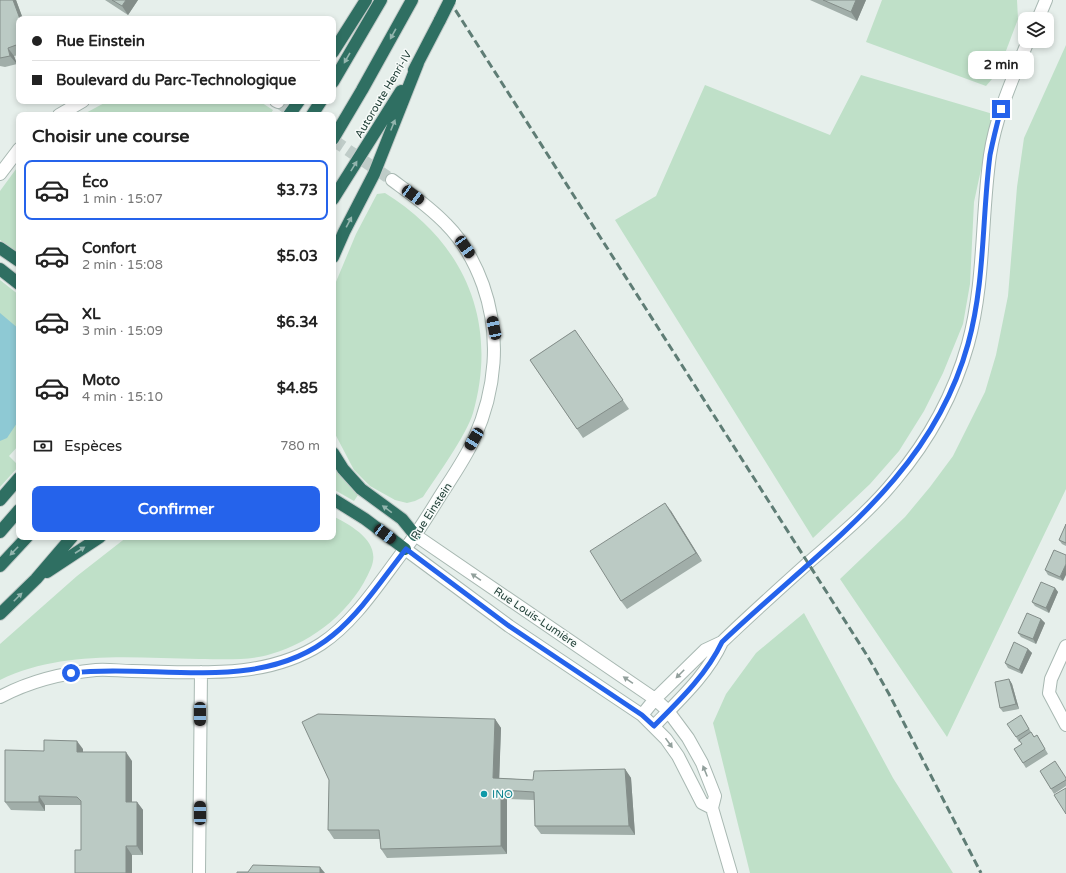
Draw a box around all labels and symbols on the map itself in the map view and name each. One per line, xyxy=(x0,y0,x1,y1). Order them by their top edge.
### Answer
one-way arrow xyxy=(390,28,397,40)
street label: Autoroute Henri-IV xyxy=(352,48,415,140)
callout: 2 min xyxy=(968,51,1034,79)
one-way arrow xyxy=(344,52,351,64)
route end xyxy=(992,100,1010,118)
one-way arrow xyxy=(391,118,397,130)
one-way arrow xyxy=(350,161,358,171)
car xyxy=(400,183,426,207)
one-way arrow xyxy=(346,216,352,228)
car xyxy=(453,234,477,260)
car xyxy=(486,315,502,341)
car xyxy=(463,426,485,452)
street label: Rue Einstein xyxy=(408,480,455,542)
one-way arrow xyxy=(382,505,393,513)
car xyxy=(372,522,398,546)
one-way arrow xyxy=(9,546,18,556)
one-way arrow xyxy=(74,547,85,554)
one-way arrow xyxy=(470,573,482,580)
street label: Rue Louis-Lumière xyxy=(491,585,580,650)
one-way arrow xyxy=(13,592,23,602)
route start xyxy=(62,664,80,682)
one-way arrow xyxy=(675,669,685,679)
one-way arrow xyxy=(623,676,633,684)
car xyxy=(194,702,206,726)
one-way arrow xyxy=(665,738,673,749)
one-way arrow xyxy=(702,764,708,776)
place label: INO xyxy=(492,788,513,801)
marker: INO xyxy=(479,789,489,799)
car xyxy=(194,801,206,825)

